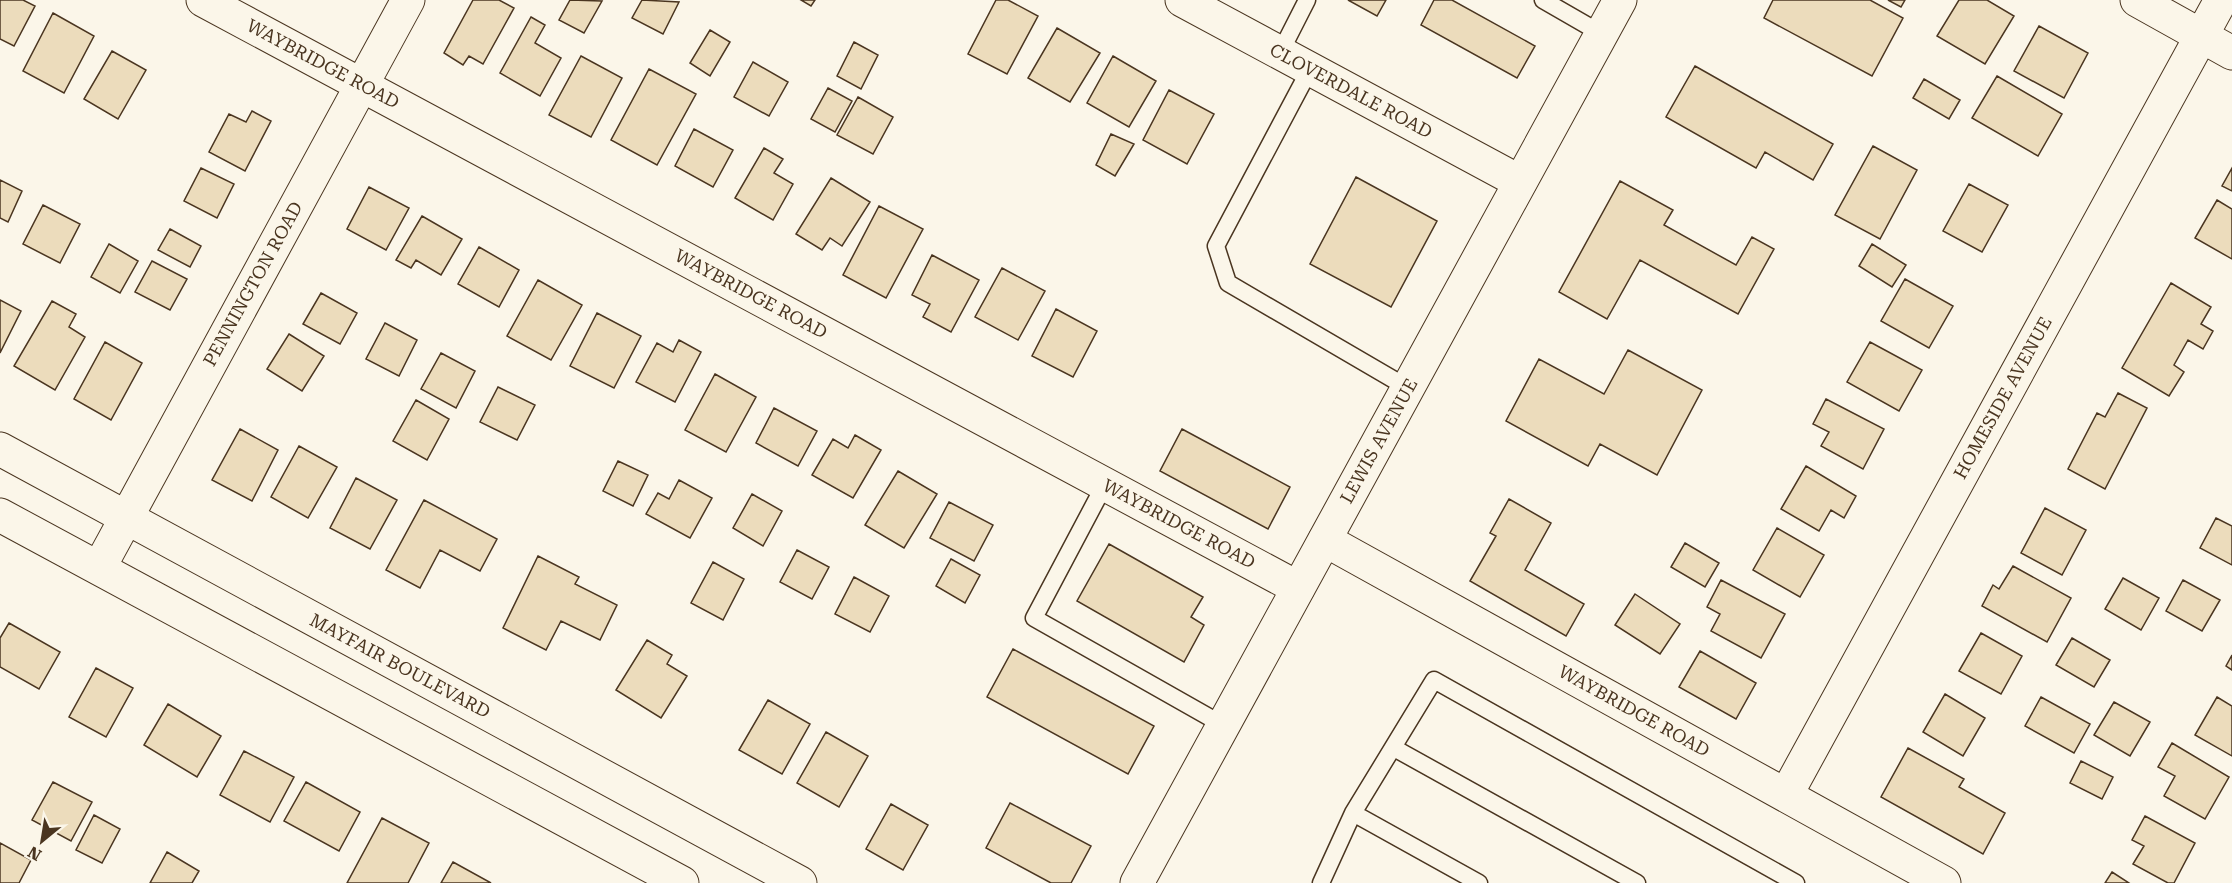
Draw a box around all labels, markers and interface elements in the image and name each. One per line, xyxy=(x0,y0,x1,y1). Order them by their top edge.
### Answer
street label: WAYBRIDGE ROAD xyxy=(243,14,403,113)
street label: CLOVERDALE ROAD xyxy=(1266,39,1436,142)
street label: PENNINGTON ROAD xyxy=(199,198,307,370)
street label: WAYBRIDGE ROAD xyxy=(671,244,831,343)
street label: HOMESIDE AVENUE xyxy=(1949,313,2056,482)
street label: LEWIS AVENUE xyxy=(1336,375,1422,507)
street label: WAYBRIDGE ROAD xyxy=(1099,474,1259,573)
street label: MAYFAIR BOULEVARD xyxy=(306,609,494,722)
street label: WAYBRIDGE ROAD xyxy=(1555,660,1714,761)
north arrow xyxy=(12,811,72,871)
text: N xyxy=(25,842,45,865)

